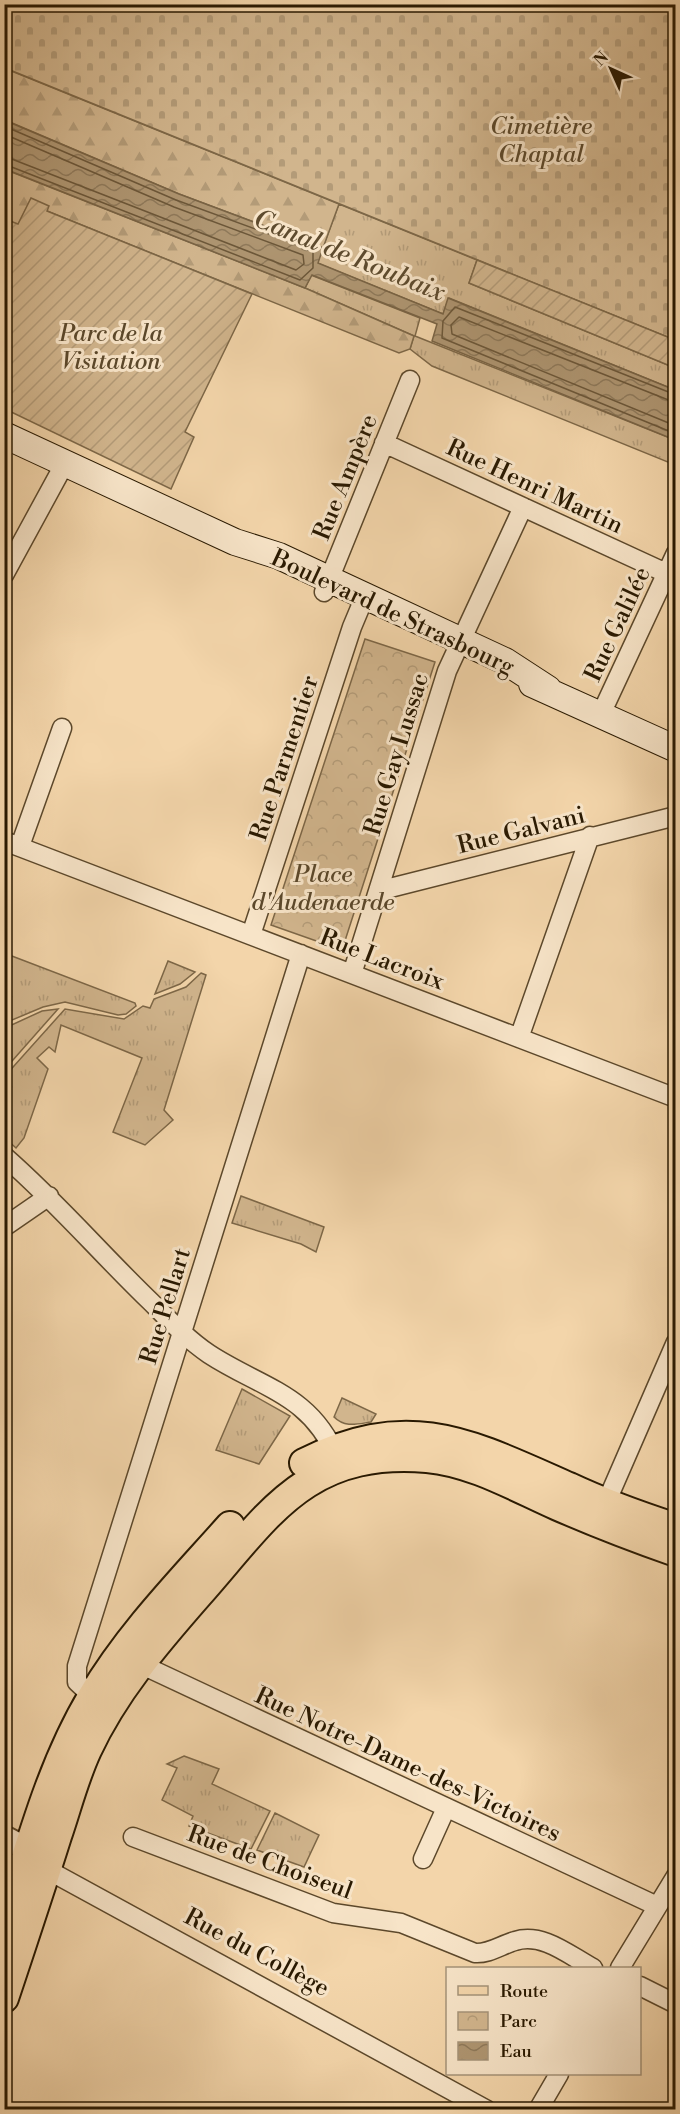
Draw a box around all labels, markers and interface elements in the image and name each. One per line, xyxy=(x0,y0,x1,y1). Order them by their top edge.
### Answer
north arrow xyxy=(581,39,641,99)
text: N xyxy=(590,47,613,71)
park label: Cimetière Chaptal xyxy=(490,112,592,170)
water label: Canal de Roubaix xyxy=(249,203,450,309)
park label: Parc de la Visitation xyxy=(58,319,163,377)
street label: Rue Ampère xyxy=(307,410,385,545)
street label: Rue Henri Martin xyxy=(441,433,628,541)
street label: Boulevard de Strasbourg xyxy=(265,543,520,683)
street label: Rue Galilée xyxy=(578,562,658,687)
street label: Rue Gay Lussac xyxy=(358,669,436,839)
street label: Rue Parmentier xyxy=(244,672,326,845)
street label: Rue Galvani xyxy=(454,801,588,861)
park label: Place d'Audenaerde xyxy=(252,860,394,918)
street label: Rue Lacroix xyxy=(315,922,449,998)
street label: Rue Pellart xyxy=(134,1244,198,1368)
street label: Rue Notre-Dame-des-Victoires xyxy=(250,1681,565,1849)
street label: Rue de Choiseul xyxy=(183,1819,356,1907)
street label: Rue du Collège xyxy=(179,1902,334,2004)
legend xyxy=(446,1967,641,2075)
text: Route xyxy=(500,1980,548,2003)
text: Parc xyxy=(500,2010,537,2033)
text: Eau xyxy=(500,2040,533,2063)

